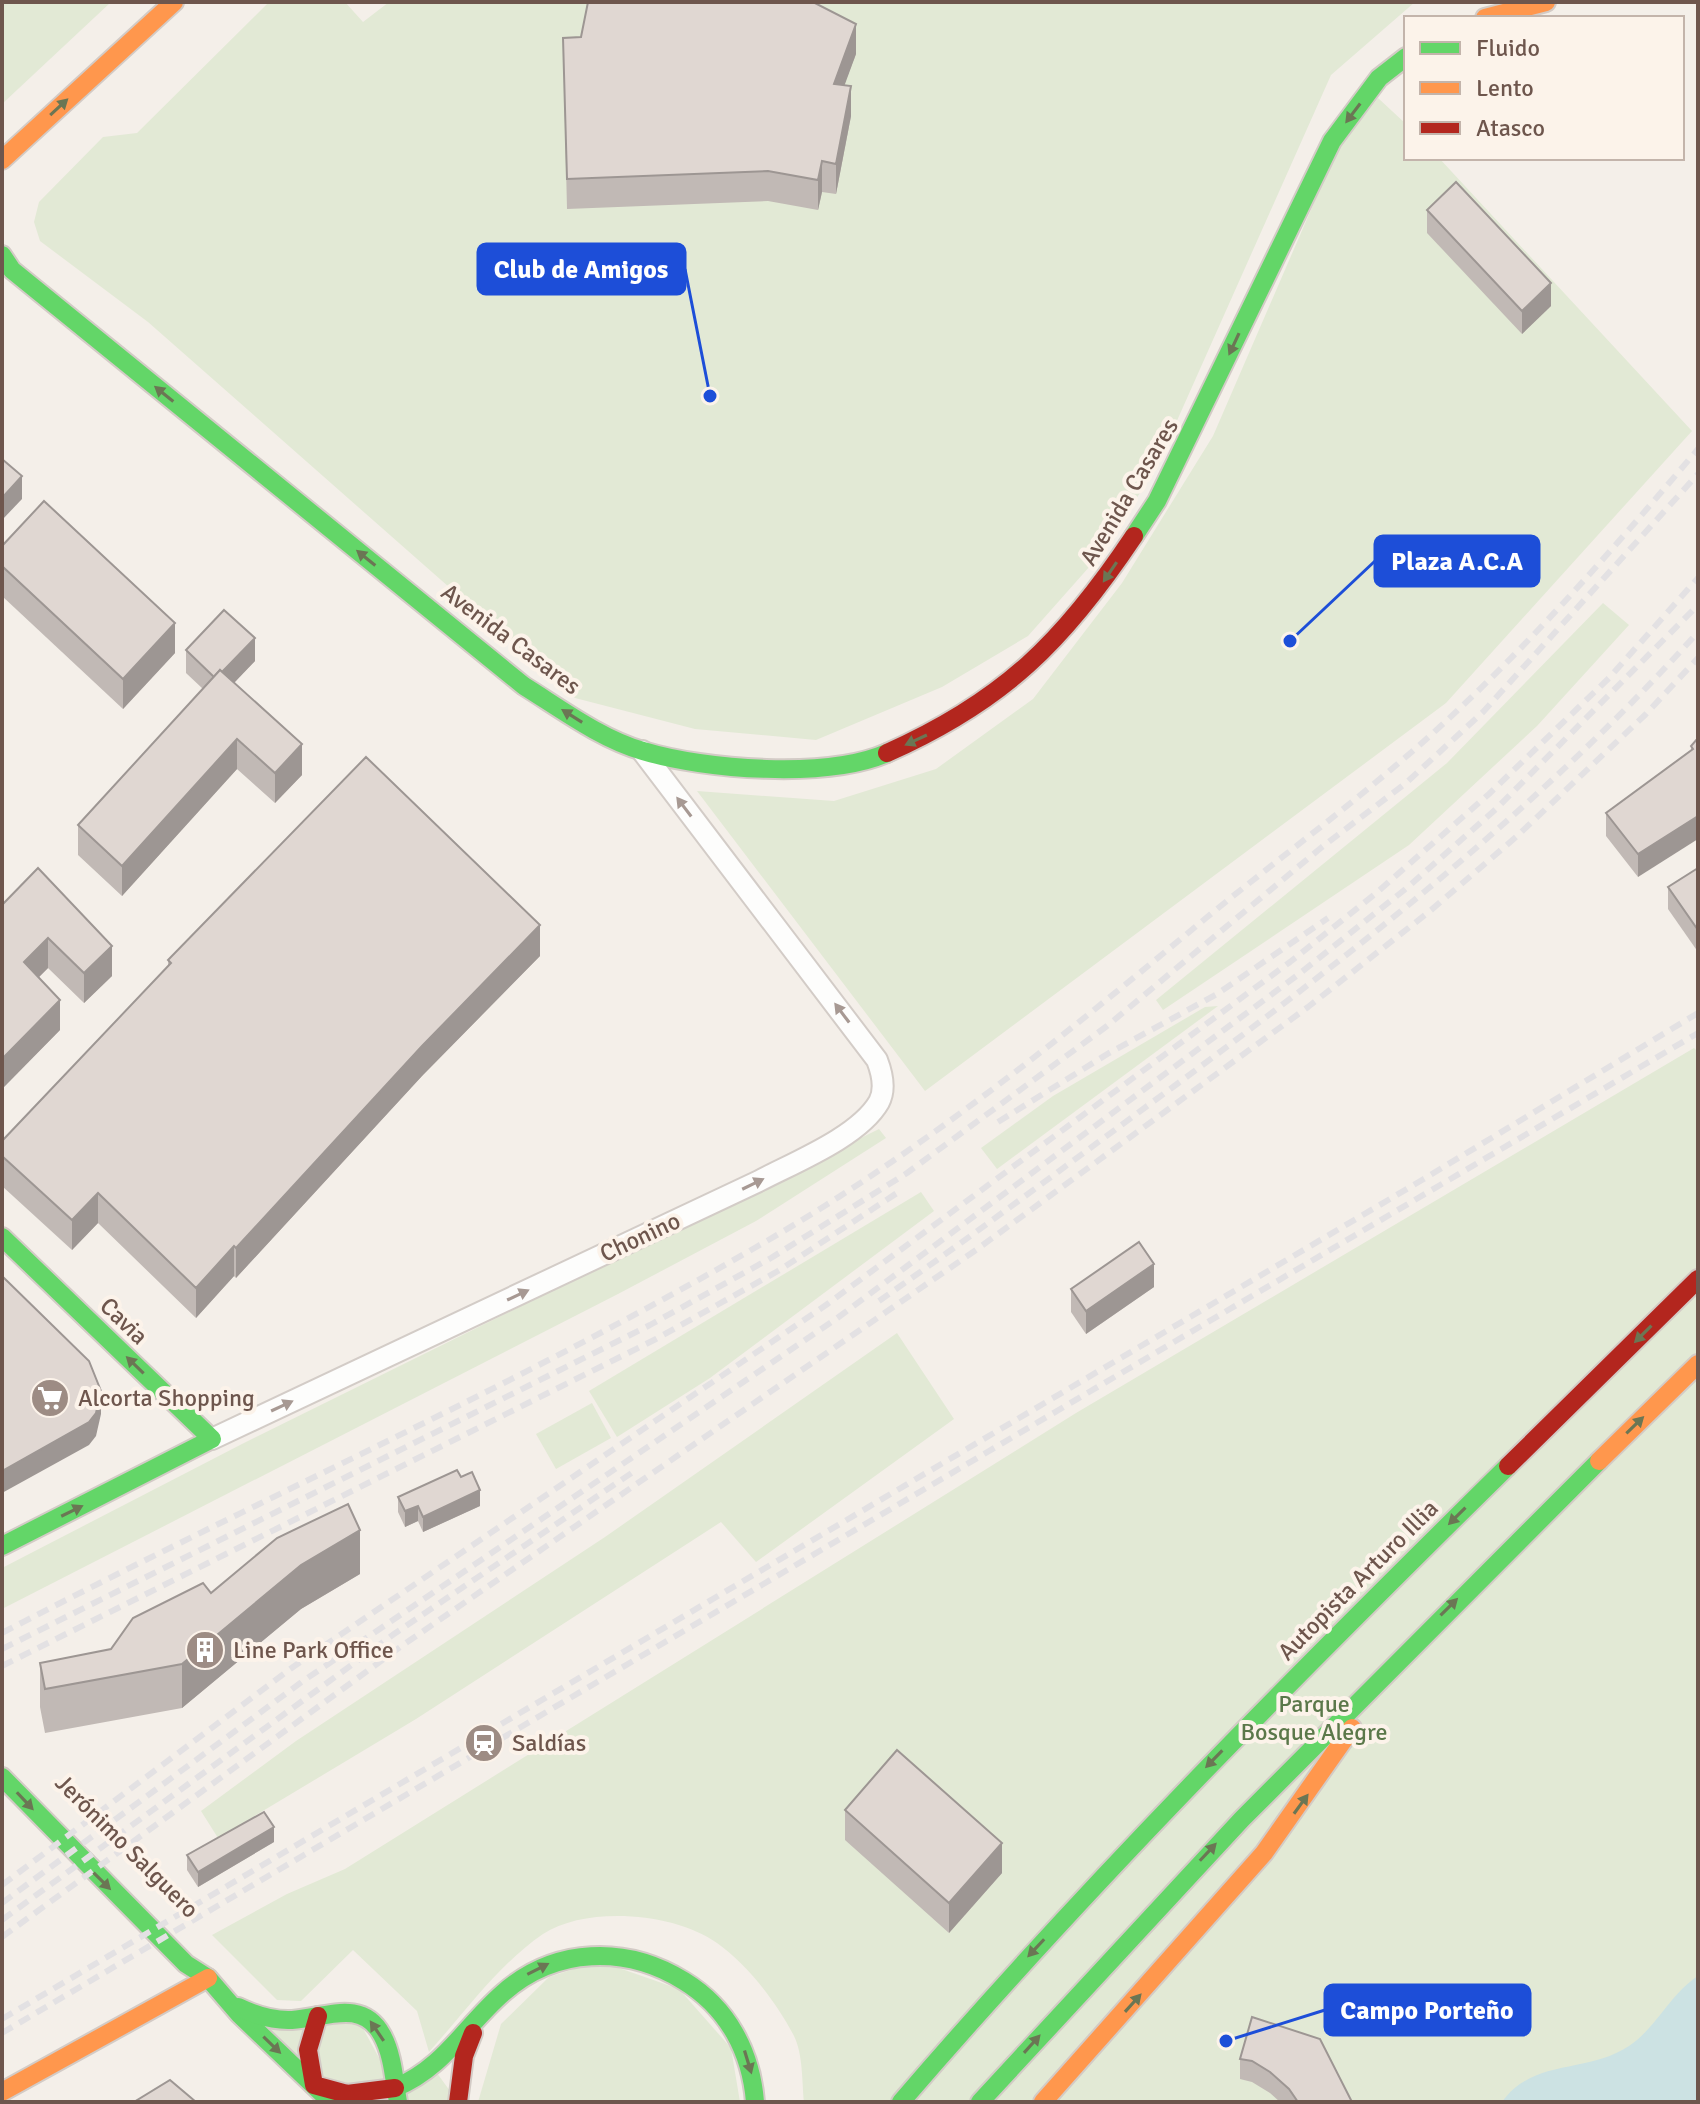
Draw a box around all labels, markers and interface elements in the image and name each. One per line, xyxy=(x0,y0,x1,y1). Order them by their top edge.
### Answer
legend xyxy=(1404,16,1684,160)
text: Fluido xyxy=(1476,33,1540,63)
text: Lento xyxy=(1476,73,1534,103)
one-way arrow xyxy=(50,99,69,117)
one-way arrow xyxy=(1345,103,1361,123)
text: Atasco xyxy=(1476,113,1545,143)
callout: Club de Amigos xyxy=(478,244,685,294)
text: Club de Amigos xyxy=(494,254,668,286)
one-way arrow xyxy=(1227,332,1241,356)
one-way arrow xyxy=(154,386,174,403)
street label: Avenida Casares xyxy=(1073,413,1185,571)
callout: Plaza A.C.A xyxy=(1375,536,1539,586)
text: Plaza A.C.A xyxy=(1391,546,1524,578)
one-way arrow xyxy=(356,550,376,567)
one-way arrow xyxy=(1103,561,1118,583)
street label: Avenida Casares xyxy=(435,577,587,701)
one-way arrow xyxy=(561,709,583,723)
one-way arrow xyxy=(904,733,928,747)
one-way arrow xyxy=(677,796,693,817)
one-way arrow xyxy=(834,1002,850,1024)
one-way arrow xyxy=(741,1177,764,1191)
street label: Chonino xyxy=(595,1205,685,1269)
one-way arrow xyxy=(506,1288,529,1302)
street label: Cavia xyxy=(94,1291,154,1351)
one-way arrow xyxy=(1634,1324,1653,1343)
one-way arrow xyxy=(126,1357,145,1375)
supermarket icon: Alcorta Shopping xyxy=(29,1377,71,1419)
place label: Alcorta Shopping xyxy=(78,1383,255,1413)
one-way arrow xyxy=(271,1399,294,1413)
one-way arrow xyxy=(1625,1416,1644,1435)
street label: Autopista Arturo Illia xyxy=(1271,1493,1445,1667)
one-way arrow xyxy=(60,1504,84,1518)
one-way arrow xyxy=(1448,1506,1467,1525)
one-way arrow xyxy=(1439,1598,1458,1616)
building icon: Line Park Office xyxy=(184,1629,226,1671)
place label: Line Park Office xyxy=(233,1635,394,1665)
park label: Parque Bosque Alegre xyxy=(1241,1689,1387,1747)
station icon: Saldías xyxy=(463,1722,505,1764)
place label: Saldías xyxy=(512,1728,586,1758)
one-way arrow xyxy=(1205,1749,1223,1768)
street label: Jerónimo Salguero xyxy=(49,1768,205,1924)
one-way arrow xyxy=(15,1791,33,1810)
one-way arrow xyxy=(1292,1794,1308,1814)
one-way arrow xyxy=(1198,1843,1216,1862)
one-way arrow xyxy=(92,1871,111,1890)
one-way arrow xyxy=(1027,1939,1045,1958)
one-way arrow xyxy=(527,1962,550,1976)
callout: Campo Porteño xyxy=(1325,1985,1530,2035)
one-way arrow xyxy=(1124,1993,1142,2012)
text: Campo Porteño xyxy=(1340,1995,1514,2027)
one-way arrow xyxy=(370,2020,385,2041)
one-way arrow xyxy=(1022,2034,1040,2053)
one-way arrow xyxy=(263,2036,282,2054)
one-way arrow xyxy=(742,2050,755,2074)

